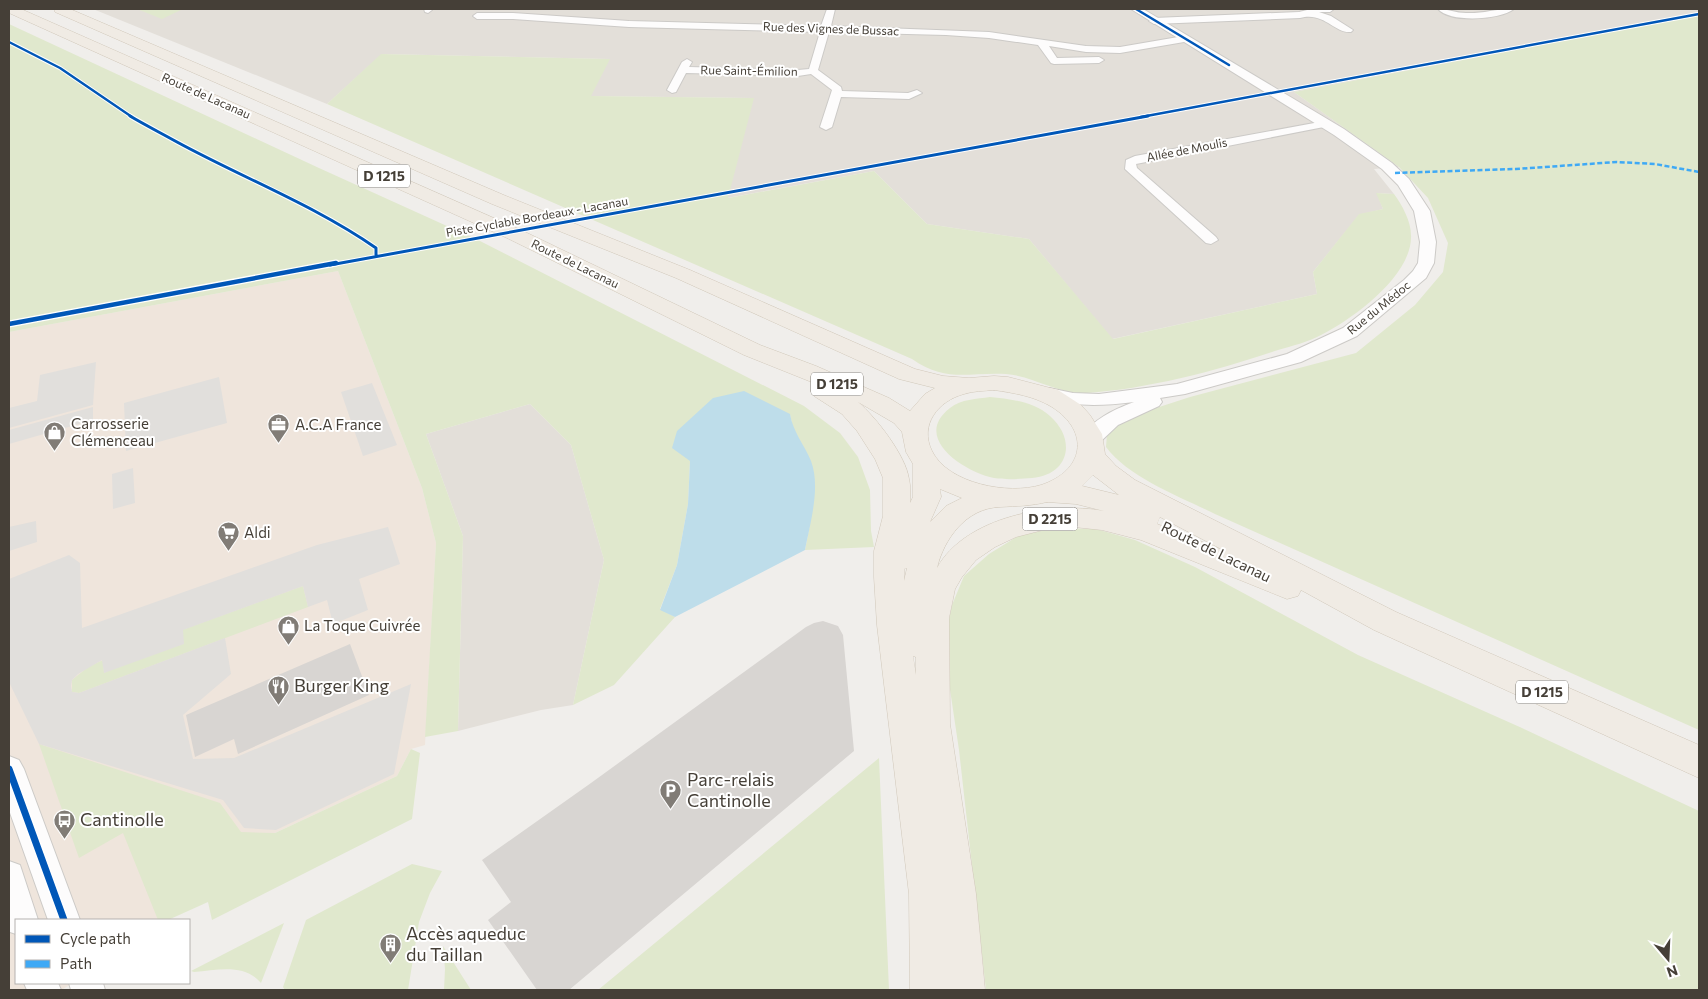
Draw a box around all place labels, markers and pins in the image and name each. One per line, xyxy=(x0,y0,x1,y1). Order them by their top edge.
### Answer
office icon: A.C.A France xyxy=(267,413,291,444)
place label: Carrosserie Clémenceau xyxy=(71,414,154,449)
place label: A.C.A France xyxy=(295,415,382,433)
shop icon: Carrosserie Clémenceau xyxy=(43,421,67,452)
supermarket icon: Aldi xyxy=(216,521,240,552)
place label: Aldi xyxy=(244,523,271,541)
shop icon: La Toque Cuivrée xyxy=(276,614,300,645)
place label: La Toque Cuivrée xyxy=(304,616,421,634)
restaurant icon: Burger King xyxy=(266,674,290,705)
place label: Burger King xyxy=(294,674,390,696)
place label: Parc-relais Cantinolle xyxy=(687,768,774,811)
parking icon: Parc-relais Cantinolle xyxy=(659,778,683,809)
bus stop icon: Cantinolle xyxy=(52,808,76,839)
place label: Cantinolle xyxy=(80,808,164,830)
place label: Accès aqueduc du Taillan xyxy=(406,922,526,965)
building icon: Accès aqueduc du Taillan xyxy=(378,932,402,963)

